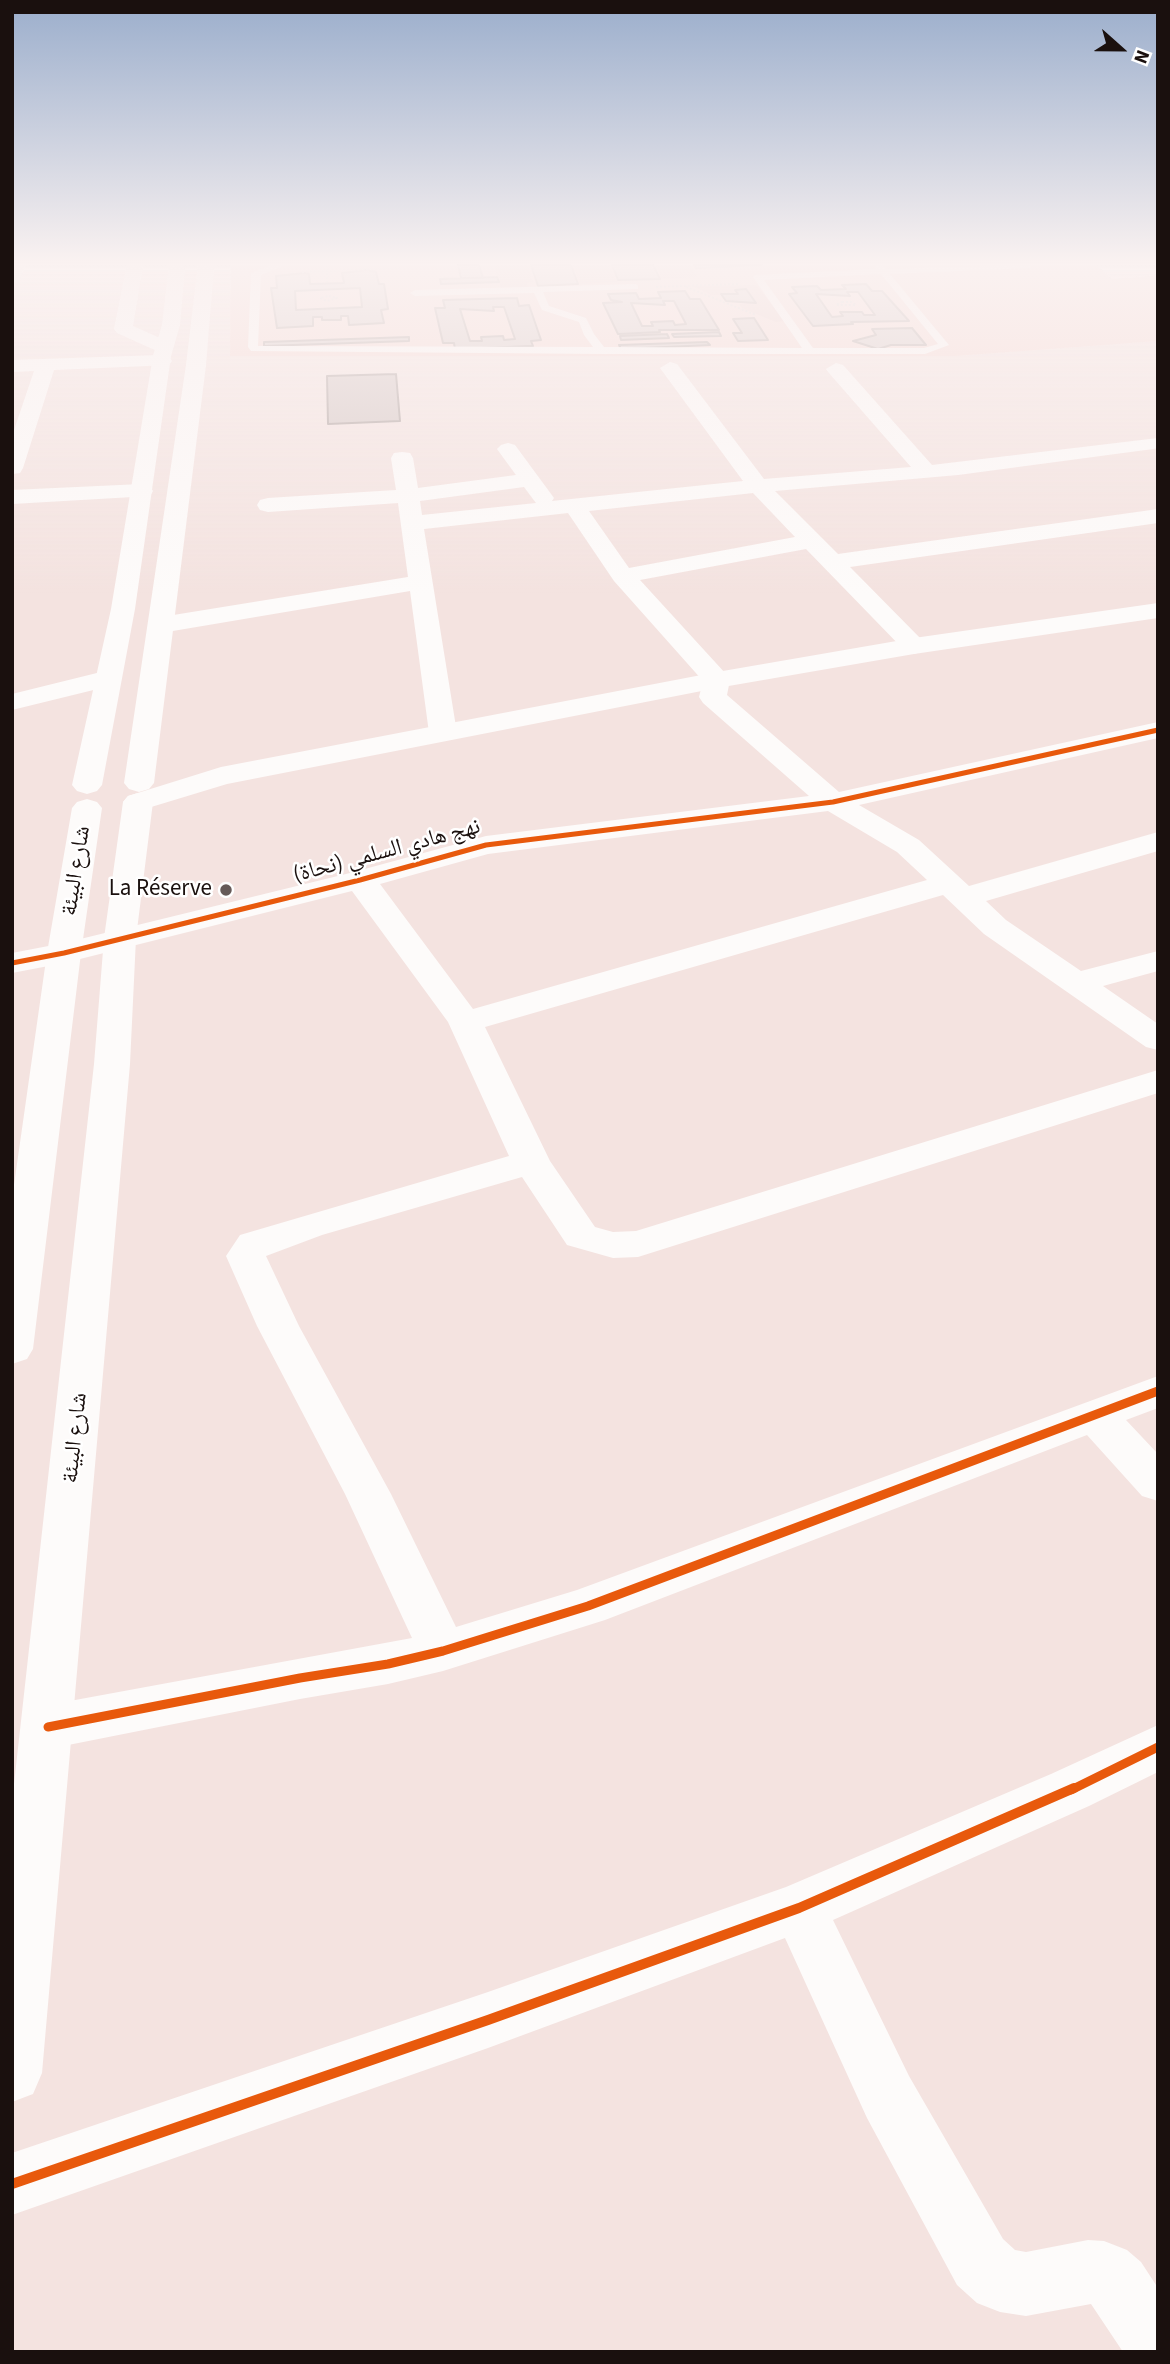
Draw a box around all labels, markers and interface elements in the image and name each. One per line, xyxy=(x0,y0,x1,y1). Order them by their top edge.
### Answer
north arrow xyxy=(1086,14,1156,84)
text: N xyxy=(1126,46,1156,67)
street label: نهج هادي السلمي (نحاة) xyxy=(290,814,484,890)
street label: شارع البيئة xyxy=(56,824,98,918)
place label: La Réserve xyxy=(109,876,212,904)
marker: La Réserve xyxy=(218,882,234,898)
street label: شارع البيئة xyxy=(58,1391,94,1485)

